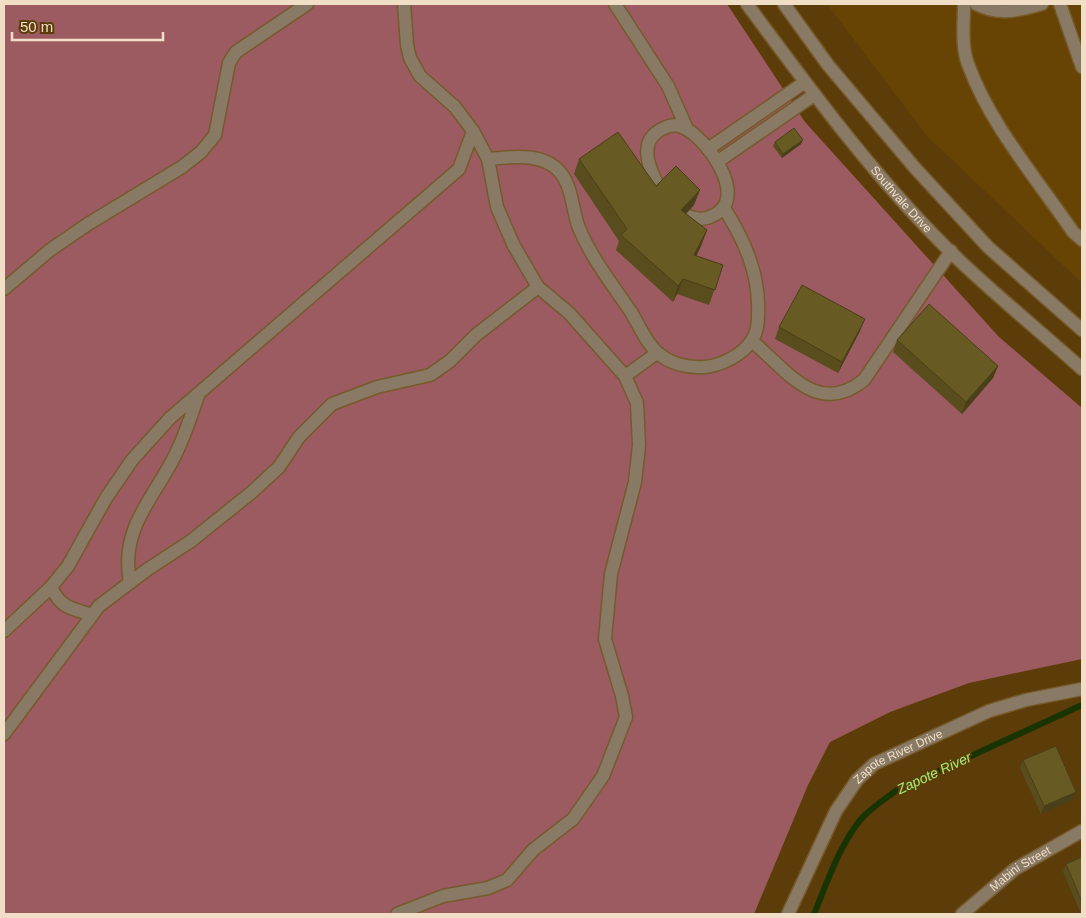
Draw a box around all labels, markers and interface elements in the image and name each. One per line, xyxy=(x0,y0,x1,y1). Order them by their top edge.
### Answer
scale bar xyxy=(12,10,164,42)
text: 50 m xyxy=(20,18,53,35)
street label: Southvale Drive xyxy=(868,163,935,236)
street label: Zapote River Drive xyxy=(852,728,946,790)
water label: Zapote River xyxy=(894,748,974,798)
street label: Mabini Street xyxy=(987,843,1054,894)

